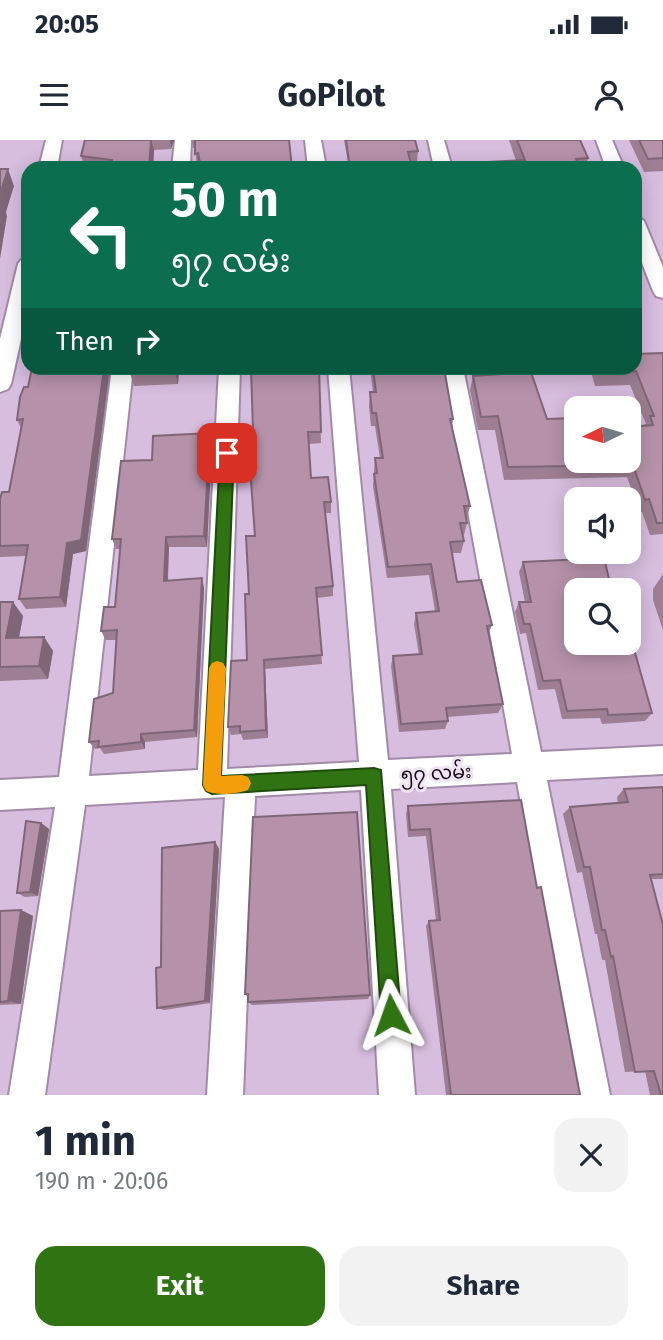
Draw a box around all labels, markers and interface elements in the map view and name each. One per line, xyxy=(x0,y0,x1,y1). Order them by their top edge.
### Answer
text: 20:05 xyxy=(35,9,99,40)
icon: menu xyxy=(35,76,73,114)
text: GoPilot xyxy=(278,76,385,114)
icon: person xyxy=(590,76,628,114)
text: 50 m xyxy=(171,170,279,229)
icon: left xyxy=(56,189,147,280)
text: ၅၇ လမ်း xyxy=(171,242,291,280)
icon: right xyxy=(128,322,166,360)
text: Then xyxy=(56,326,114,357)
north arrow xyxy=(564,396,640,472)
map controls xyxy=(564,396,641,655)
pin xyxy=(197,423,257,483)
icon: arrive xyxy=(208,434,246,472)
button: sound xyxy=(564,487,641,564)
button: search xyxy=(564,578,641,655)
street label: ၅၇ လမ်း xyxy=(400,757,472,790)
position arrow xyxy=(354,978,428,1052)
text: 1 min xyxy=(35,1116,136,1166)
button: close xyxy=(554,1118,628,1192)
text: 190 m · 20:06 xyxy=(35,1167,168,1195)
button: Exit xyxy=(35,1246,325,1326)
button: Share xyxy=(339,1246,628,1326)

